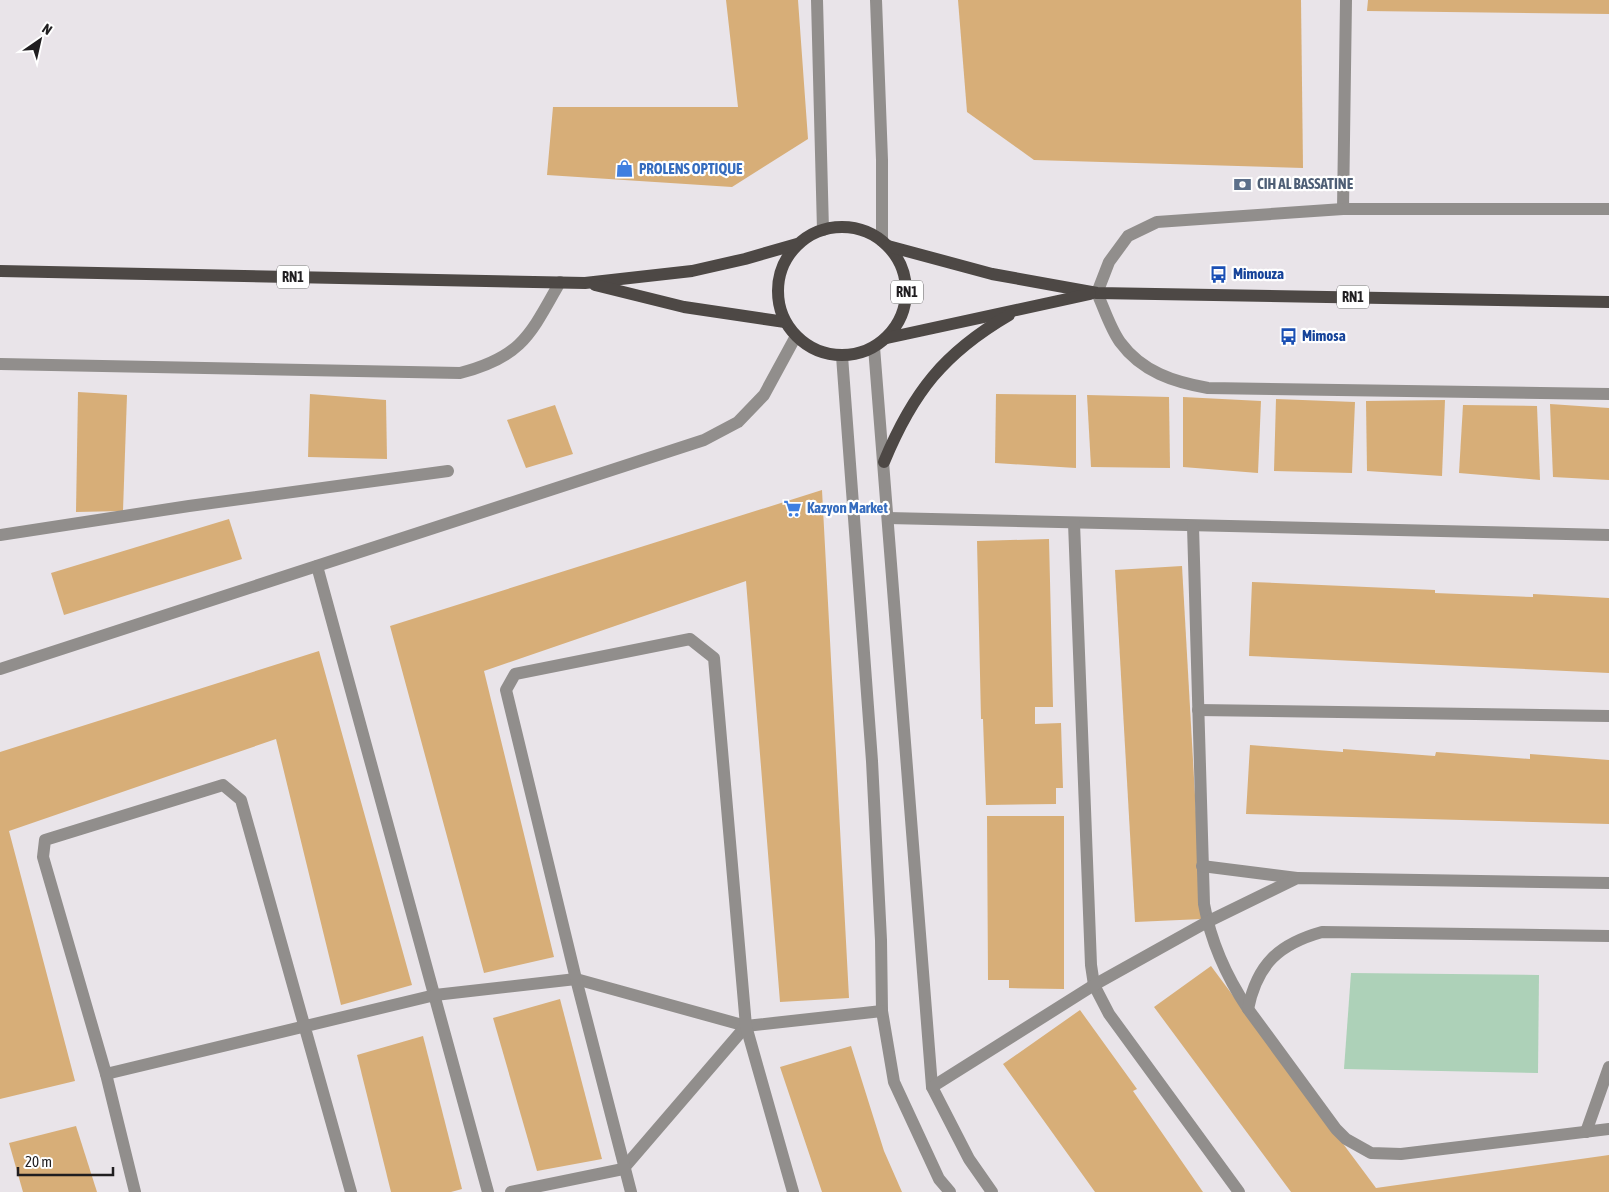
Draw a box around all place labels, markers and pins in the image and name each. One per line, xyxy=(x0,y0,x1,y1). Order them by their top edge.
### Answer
shop icon: PROLENS OPTIQUE xyxy=(615,159,635,179)
place label: PROLENS OPTIQUE xyxy=(639,160,743,177)
bank icon: CIH AL BASSATINE xyxy=(1233,174,1253,194)
place label: CIH AL BASSATINE xyxy=(1257,175,1354,192)
bus stop icon: Mimouza xyxy=(1209,264,1229,284)
place label: Mimouza xyxy=(1233,265,1284,282)
bus stop icon: Mimosa xyxy=(1278,326,1298,346)
place label: Mimosa xyxy=(1302,327,1346,344)
supermarket icon: Kazyon Market xyxy=(783,498,803,518)
place label: Kazyon Market xyxy=(807,499,888,516)

